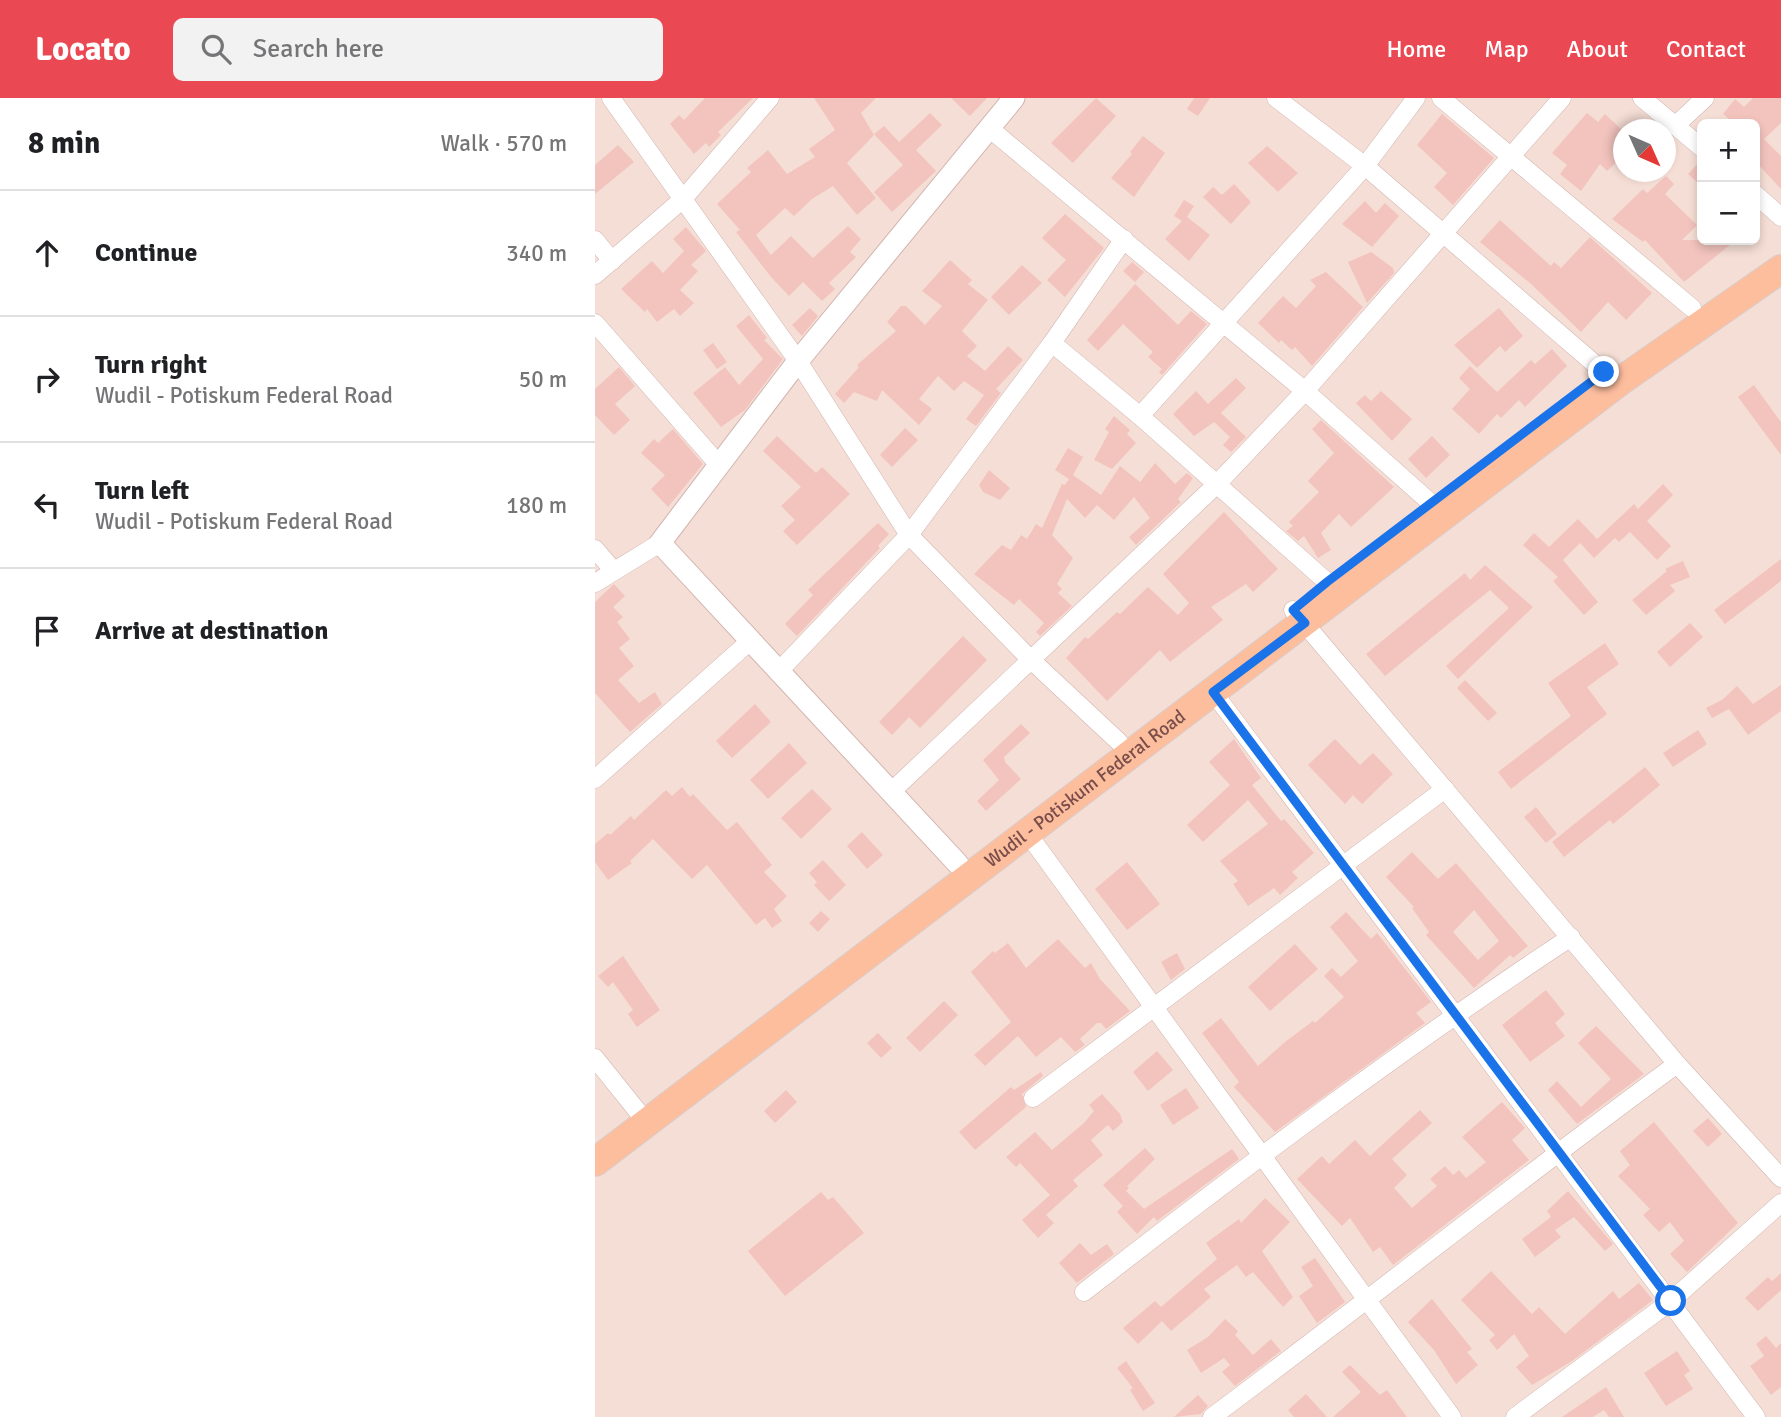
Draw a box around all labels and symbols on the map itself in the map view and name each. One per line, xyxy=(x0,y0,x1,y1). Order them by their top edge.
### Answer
north arrow xyxy=(1613,119,1676,182)
route end xyxy=(1588,356,1619,387)
street label: Wudil - Potiskum Federal Road xyxy=(980,705,1190,873)
route start xyxy=(1655,1285,1686,1316)

